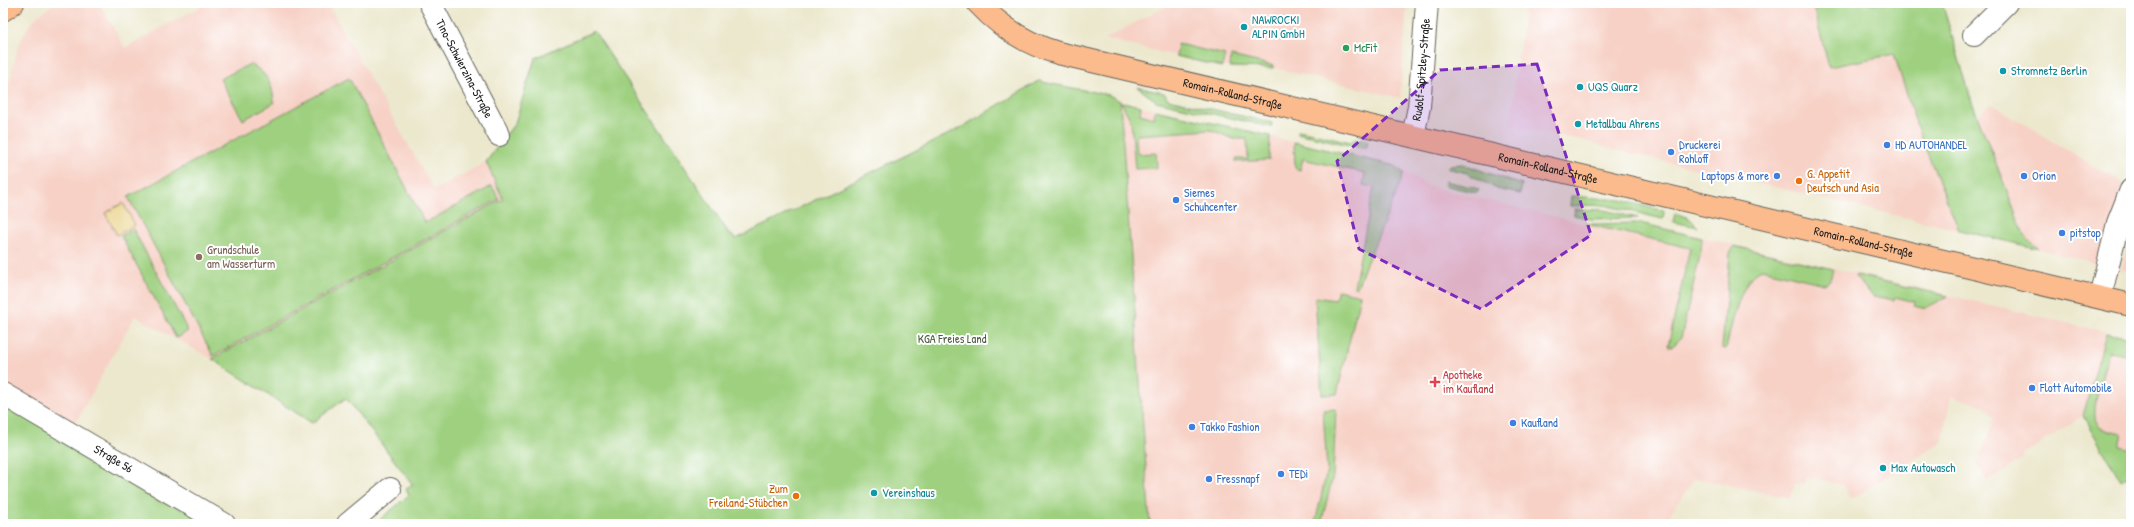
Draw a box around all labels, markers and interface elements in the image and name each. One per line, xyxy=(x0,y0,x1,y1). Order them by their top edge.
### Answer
place label: NAWROCKI ALPIN GmbH xyxy=(1252,11,1305,42)
street label: Tino-Schwierzina-Straße xyxy=(432,16,498,121)
street label: Rudolf-Spitzley-Straße xyxy=(1407,18,1434,122)
marker: NAWROCKI ALPIN GmbH xyxy=(1239,22,1249,32)
place label: McFit xyxy=(1354,39,1378,56)
marker: McFit xyxy=(1341,43,1351,53)
place label: Stromnetz Berlin xyxy=(2011,62,2087,79)
marker: Stromnetz Berlin xyxy=(1998,66,2008,76)
street label: Romain-Rolland-Straße xyxy=(1182,74,1284,113)
place label: UQS Quarz xyxy=(1588,78,1638,95)
marker: UQS Quarz xyxy=(1575,82,1585,92)
place label: Metallbau Ahrens xyxy=(1586,115,1660,132)
marker: Metallbau Ahrens xyxy=(1573,119,1583,129)
place label: Druckerei Rohloff xyxy=(1679,136,1721,167)
place label: HD AUTOHANDEL xyxy=(1895,136,1968,153)
marker: HD AUTOHANDEL xyxy=(1882,140,1892,150)
marker: Druckerei Rohloff xyxy=(1666,147,1676,157)
street label: Romain-Rolland-Straße xyxy=(1497,148,1600,188)
place label: G. Appetit Deutsch und Asia xyxy=(1807,165,1879,196)
place label: Laptops & more xyxy=(1702,167,1769,184)
place label: Orion xyxy=(2032,167,2056,184)
marker: Laptops & more xyxy=(1772,171,1782,181)
marker: Orion xyxy=(2019,171,2029,181)
marker: G. Appetit Deutsch und Asia xyxy=(1794,176,1804,186)
place label: Siemes Schuhcenter xyxy=(1184,184,1238,215)
marker: Siemes Schuhcenter xyxy=(1171,195,1181,205)
street label: Romain-Rolland-Straße xyxy=(1812,222,1915,262)
place label: pitstop xyxy=(2070,224,2101,241)
marker: pitstop xyxy=(2057,228,2067,238)
place label: Grundschule am Wasserturm xyxy=(207,241,275,272)
marker: Grundschule am Wasserturm xyxy=(194,252,204,262)
park label: KGA Freies Land xyxy=(918,330,987,347)
place label: Apotheke im Kaufland xyxy=(1443,366,1494,397)
marker: Apotheke im Kaufland xyxy=(1430,377,1440,387)
place label: Flott Automobile xyxy=(2039,379,2112,396)
marker: Flott Automobile xyxy=(2027,383,2037,393)
place label: Kaufland xyxy=(1521,414,1558,431)
place label: Takko Fashion xyxy=(1200,418,1260,435)
marker: Kaufland xyxy=(1508,418,1518,428)
marker: Takko Fashion xyxy=(1187,422,1197,432)
street label: Straße 56 xyxy=(91,440,137,477)
place label: Max Autowasch xyxy=(1891,459,1955,476)
marker: Max Autowasch xyxy=(1878,463,1888,473)
place label: TEDi xyxy=(1289,465,1308,482)
marker: TEDi xyxy=(1276,469,1286,479)
place label: Fressnapf xyxy=(1216,470,1260,487)
marker: Fressnapf xyxy=(1204,474,1214,484)
place label: Zum Freiland-Stübchen xyxy=(708,480,788,511)
place label: Vereinshaus xyxy=(882,484,935,501)
marker: Vereinshaus xyxy=(869,488,879,498)
marker: Zum Freiland-Stübchen xyxy=(791,491,801,501)

